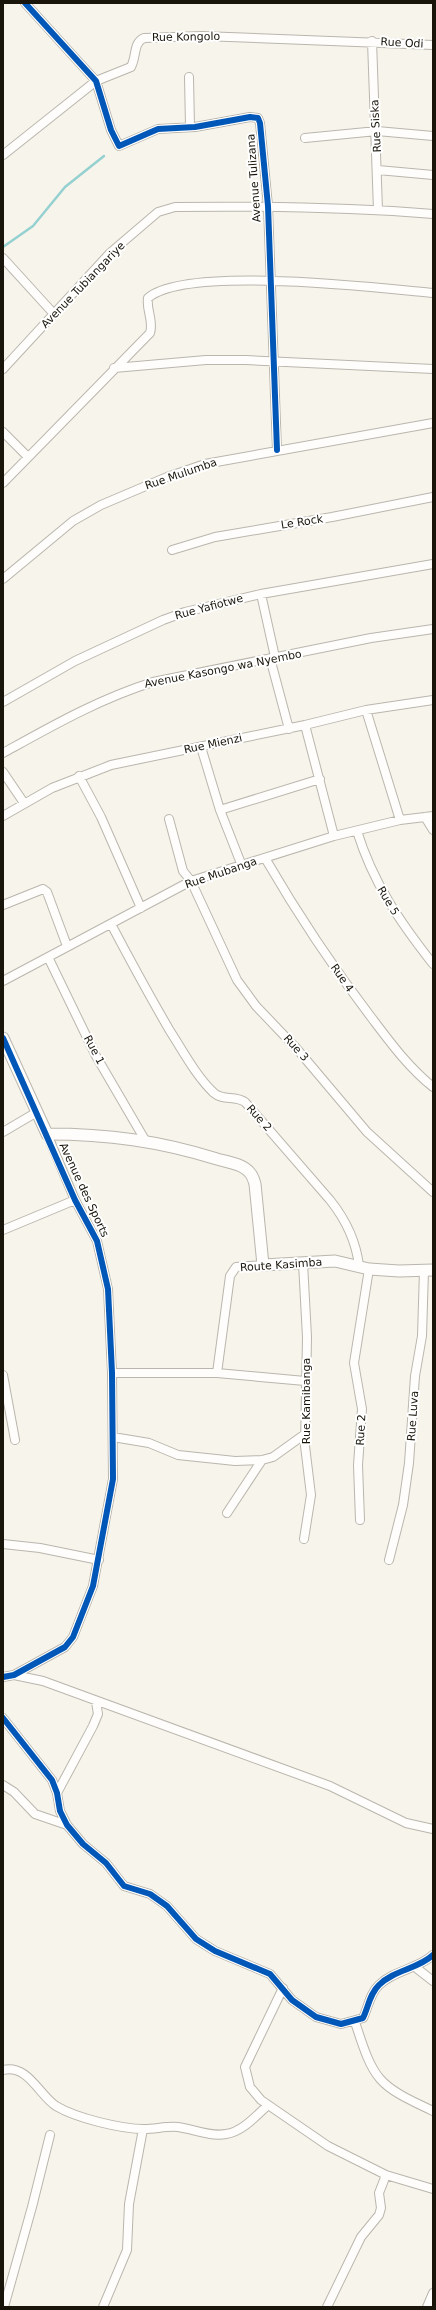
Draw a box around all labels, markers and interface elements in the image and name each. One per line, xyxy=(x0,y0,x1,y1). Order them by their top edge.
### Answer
street label: Rue Kongolo xyxy=(152,30,220,44)
street label: Rue Odi xyxy=(380,35,424,51)
street label: Rue Siska xyxy=(368,99,384,153)
street label: Avenue Tulizana xyxy=(244,133,264,223)
street label: Avenue Tubiangariye xyxy=(38,239,128,331)
street label: Rue Mulumba xyxy=(143,456,219,492)
street label: Le Rock xyxy=(280,512,325,532)
street label: Rue Yafiotwe xyxy=(173,592,245,622)
street label: Avenue Kasongo wa Nyembo xyxy=(143,647,303,691)
street label: Rue Mienzi xyxy=(183,731,243,757)
street label: Rue Mubanga xyxy=(183,855,259,891)
street label: Rue 5 xyxy=(374,884,402,918)
street label: Rue 4 xyxy=(328,961,356,995)
street label: Rue 3 xyxy=(281,1032,311,1064)
street label: Rue 1 xyxy=(81,1033,107,1067)
street label: Rue 2 xyxy=(244,1102,274,1134)
street label: Avenue des Sports xyxy=(56,1141,112,1239)
street label: Route Kasimba xyxy=(239,1256,323,1274)
street label: Rue Kamibanga xyxy=(300,1358,313,1444)
street label: Rue Luva xyxy=(405,1390,421,1442)
street label: Rue 2 xyxy=(354,1414,368,1446)

